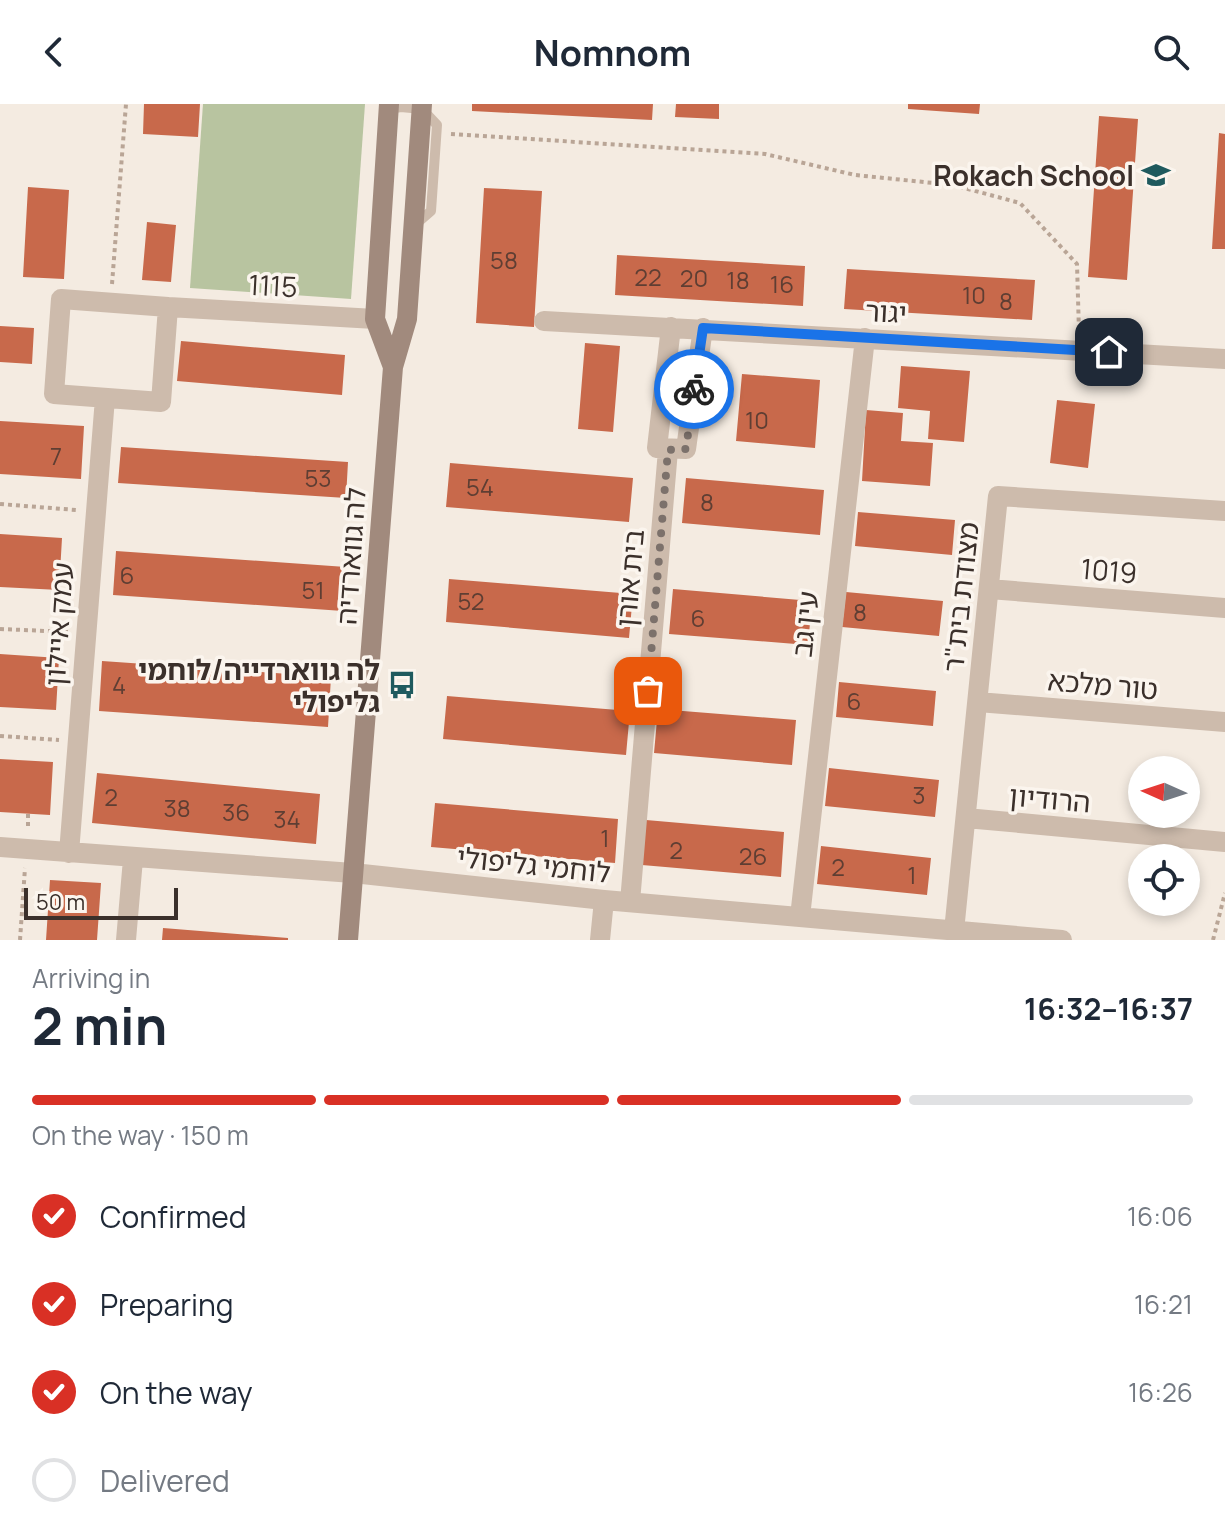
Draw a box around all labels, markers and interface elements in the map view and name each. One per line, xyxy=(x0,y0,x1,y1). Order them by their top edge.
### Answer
text: Nomnom xyxy=(534,28,691,77)
icon: back xyxy=(32,30,76,74)
icon: search xyxy=(1149,30,1193,74)
place label: Rokach School xyxy=(933,156,1134,194)
school or university icon: Rokach School xyxy=(1141,160,1171,190)
house number: 58 xyxy=(490,243,518,276)
house number: 22 xyxy=(634,260,662,293)
house number: 20 xyxy=(680,261,708,294)
house number: 18 xyxy=(726,263,750,296)
street label: 1115 xyxy=(248,265,298,305)
house number: 16 xyxy=(770,267,794,300)
house number: 10 xyxy=(962,278,986,311)
house number: 8 xyxy=(999,284,1013,317)
street label: יגור xyxy=(864,291,908,331)
pin xyxy=(1075,318,1143,386)
icon: home xyxy=(1087,330,1131,374)
courier xyxy=(654,349,734,429)
icon: bike xyxy=(672,367,716,411)
house number: 10 xyxy=(745,403,769,436)
house number: 7 xyxy=(50,439,62,472)
house number: 53 xyxy=(304,461,332,494)
house number: 54 xyxy=(466,470,494,503)
house number: 8 xyxy=(700,485,714,518)
street label: לה גווארדיה xyxy=(326,486,374,626)
street label: מצודת בית"ר xyxy=(933,520,987,674)
street label: בית אורן xyxy=(606,527,652,629)
street label: 1019 xyxy=(1079,549,1139,591)
house number: 6 xyxy=(120,558,134,591)
street label: עמק איילון xyxy=(35,561,81,687)
house number: 51 xyxy=(301,573,325,606)
house number: 52 xyxy=(458,584,484,617)
street label: עין גב xyxy=(782,589,826,659)
house number: 8 xyxy=(853,595,867,628)
house number: 6 xyxy=(691,601,705,634)
place label: לה גווארדייה/לוחמי גליפולי xyxy=(138,650,380,720)
pin xyxy=(614,657,682,725)
street label: טור מלכא xyxy=(1046,660,1160,708)
house number: 4 xyxy=(112,668,126,701)
icon: bag xyxy=(626,669,670,713)
bus stop icon: לה גווארדייה/לוחמי גליפולי xyxy=(387,670,417,700)
house number: 6 xyxy=(847,684,861,717)
north arrow xyxy=(1128,756,1200,828)
map controls xyxy=(1128,756,1200,916)
street label: הרודיון xyxy=(1008,776,1092,820)
house number: 3 xyxy=(912,778,926,811)
house number: 2 xyxy=(104,780,118,813)
house number: 38 xyxy=(163,791,191,824)
house number: 36 xyxy=(222,795,250,828)
house number: 34 xyxy=(273,802,301,835)
house number: 1 xyxy=(600,821,610,854)
house number: 2 xyxy=(669,833,683,866)
street label: לוחמי גליפולי xyxy=(455,837,613,891)
house number: 26 xyxy=(739,839,767,872)
button: locate xyxy=(1128,844,1200,916)
house number: 2 xyxy=(831,850,845,883)
house number: 1 xyxy=(907,858,917,891)
scale bar xyxy=(24,884,178,920)
text: 50 m xyxy=(36,887,85,917)
text: Arriving in xyxy=(32,960,150,996)
text: 16:32–16:37 xyxy=(1024,988,1193,1029)
text: 2 min xyxy=(32,990,167,1061)
text: On the way · 150 m xyxy=(32,1117,249,1153)
icon: check xyxy=(32,1194,76,1238)
text: Confirmed xyxy=(100,1196,247,1237)
text: 16:06 xyxy=(1127,1198,1193,1234)
icon: check xyxy=(32,1282,76,1326)
text: Preparing xyxy=(100,1284,234,1325)
text: 16:21 xyxy=(1134,1286,1193,1322)
icon: check xyxy=(32,1370,76,1414)
text: On the way xyxy=(100,1372,253,1413)
text: 16:26 xyxy=(1128,1374,1193,1410)
text: Delivered xyxy=(100,1460,230,1501)

